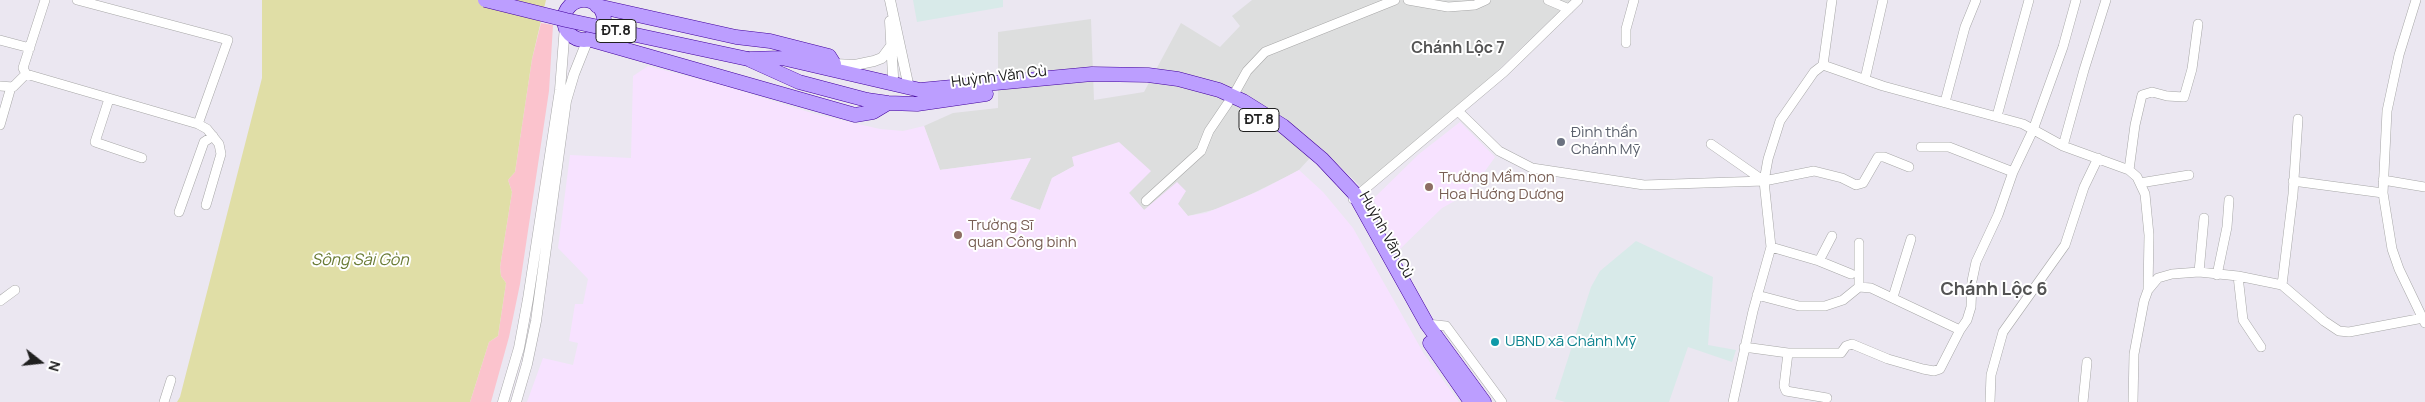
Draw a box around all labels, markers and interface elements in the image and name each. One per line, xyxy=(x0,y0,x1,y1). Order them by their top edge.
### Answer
road number: ĐT.8 xyxy=(596,20,636,42)
district label: Chánh Lộc 7 xyxy=(1411,39,1505,59)
street label: Huỳnh Văn Cù xyxy=(950,62,1048,92)
road number: ĐT.8 xyxy=(1239,108,1279,132)
place label: Đình thần Chánh Mỹ xyxy=(1571,124,1640,159)
marker: Đình thần Chánh Mỹ xyxy=(1555,136,1567,148)
place label: Trường Mầm non Hoa Hướng Dương xyxy=(1439,169,1564,204)
marker: Trường Mầm non Hoa Hướng Dương xyxy=(1423,181,1435,193)
street label: Huỳnh Văn Cù xyxy=(1355,189,1417,281)
place label: Trường Sĩ quan Công binh xyxy=(968,217,1077,252)
marker: Trường Sĩ quan Công binh xyxy=(952,229,964,241)
water label: Sông Sài Gòn xyxy=(311,251,409,271)
district label: Chánh Lộc 6 xyxy=(1941,279,2047,301)
place label: UBND xã Chánh Mỹ xyxy=(1505,333,1636,351)
marker: UBND xã Chánh Mỹ xyxy=(1489,336,1501,348)
north arrow xyxy=(15,337,65,387)
text: N xyxy=(44,359,65,374)

